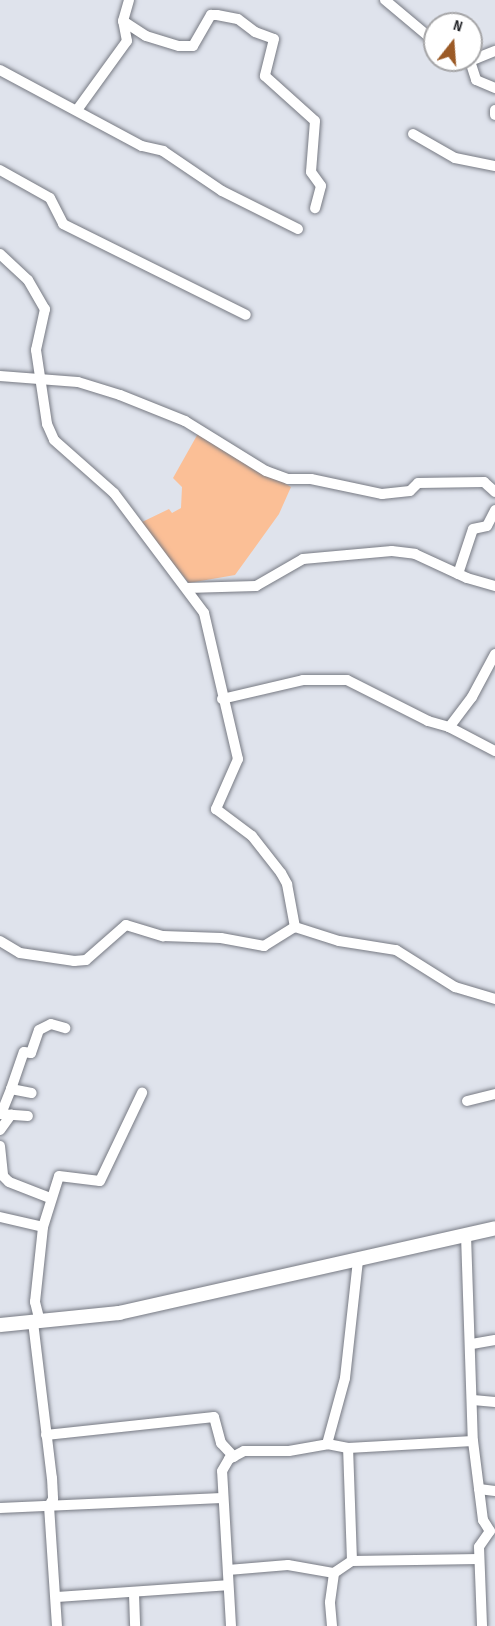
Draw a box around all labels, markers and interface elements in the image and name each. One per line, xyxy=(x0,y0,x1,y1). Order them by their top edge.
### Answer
north arrow xyxy=(423,12,483,72)
text: N xyxy=(451,16,465,37)

